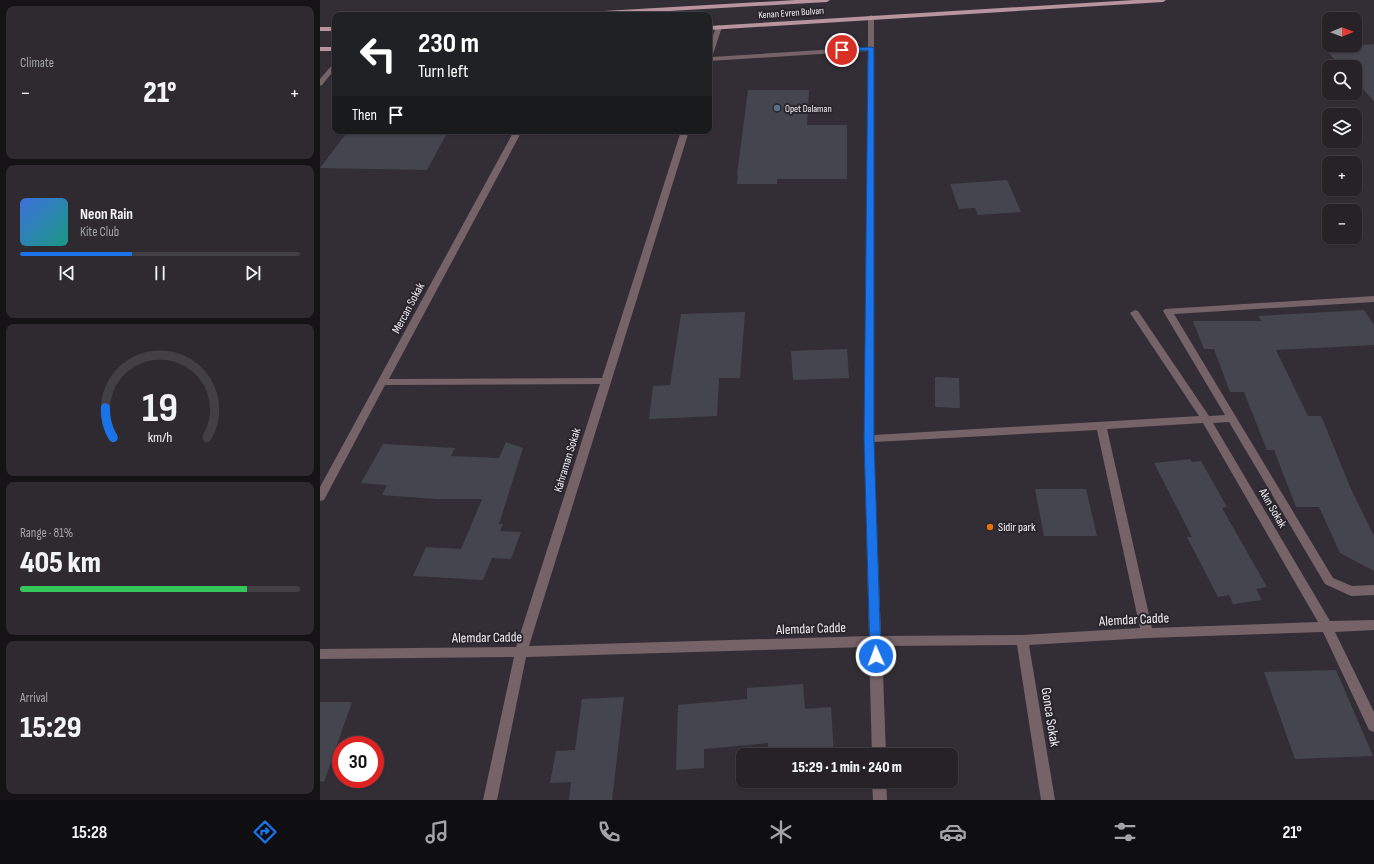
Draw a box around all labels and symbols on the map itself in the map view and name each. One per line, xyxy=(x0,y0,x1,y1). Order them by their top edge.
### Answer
street label: Kenan Evren Bulvarı xyxy=(758,5,824,21)
north arrow xyxy=(1322,12,1362,52)
pin xyxy=(825,33,859,67)
marker: Opet Dalaman xyxy=(772,103,782,113)
place label: Opet Dalaman xyxy=(785,103,832,115)
street label: Mercan Sokak xyxy=(389,280,428,336)
street label: Kahraman Sokak xyxy=(551,426,584,494)
street label: Akın Sokak xyxy=(1255,485,1290,531)
place label: Sidir park xyxy=(998,520,1036,535)
marker: Sidir park xyxy=(985,522,995,532)
street label: Alemdar Cadde xyxy=(1098,609,1169,630)
street label: Alemdar Cadde xyxy=(775,619,846,638)
street label: Alemdar Cadde xyxy=(451,628,522,647)
position arrow xyxy=(855,635,897,677)
street label: Gonca Sokak xyxy=(1037,686,1064,749)
speed limit sign: 30 xyxy=(332,736,384,788)

